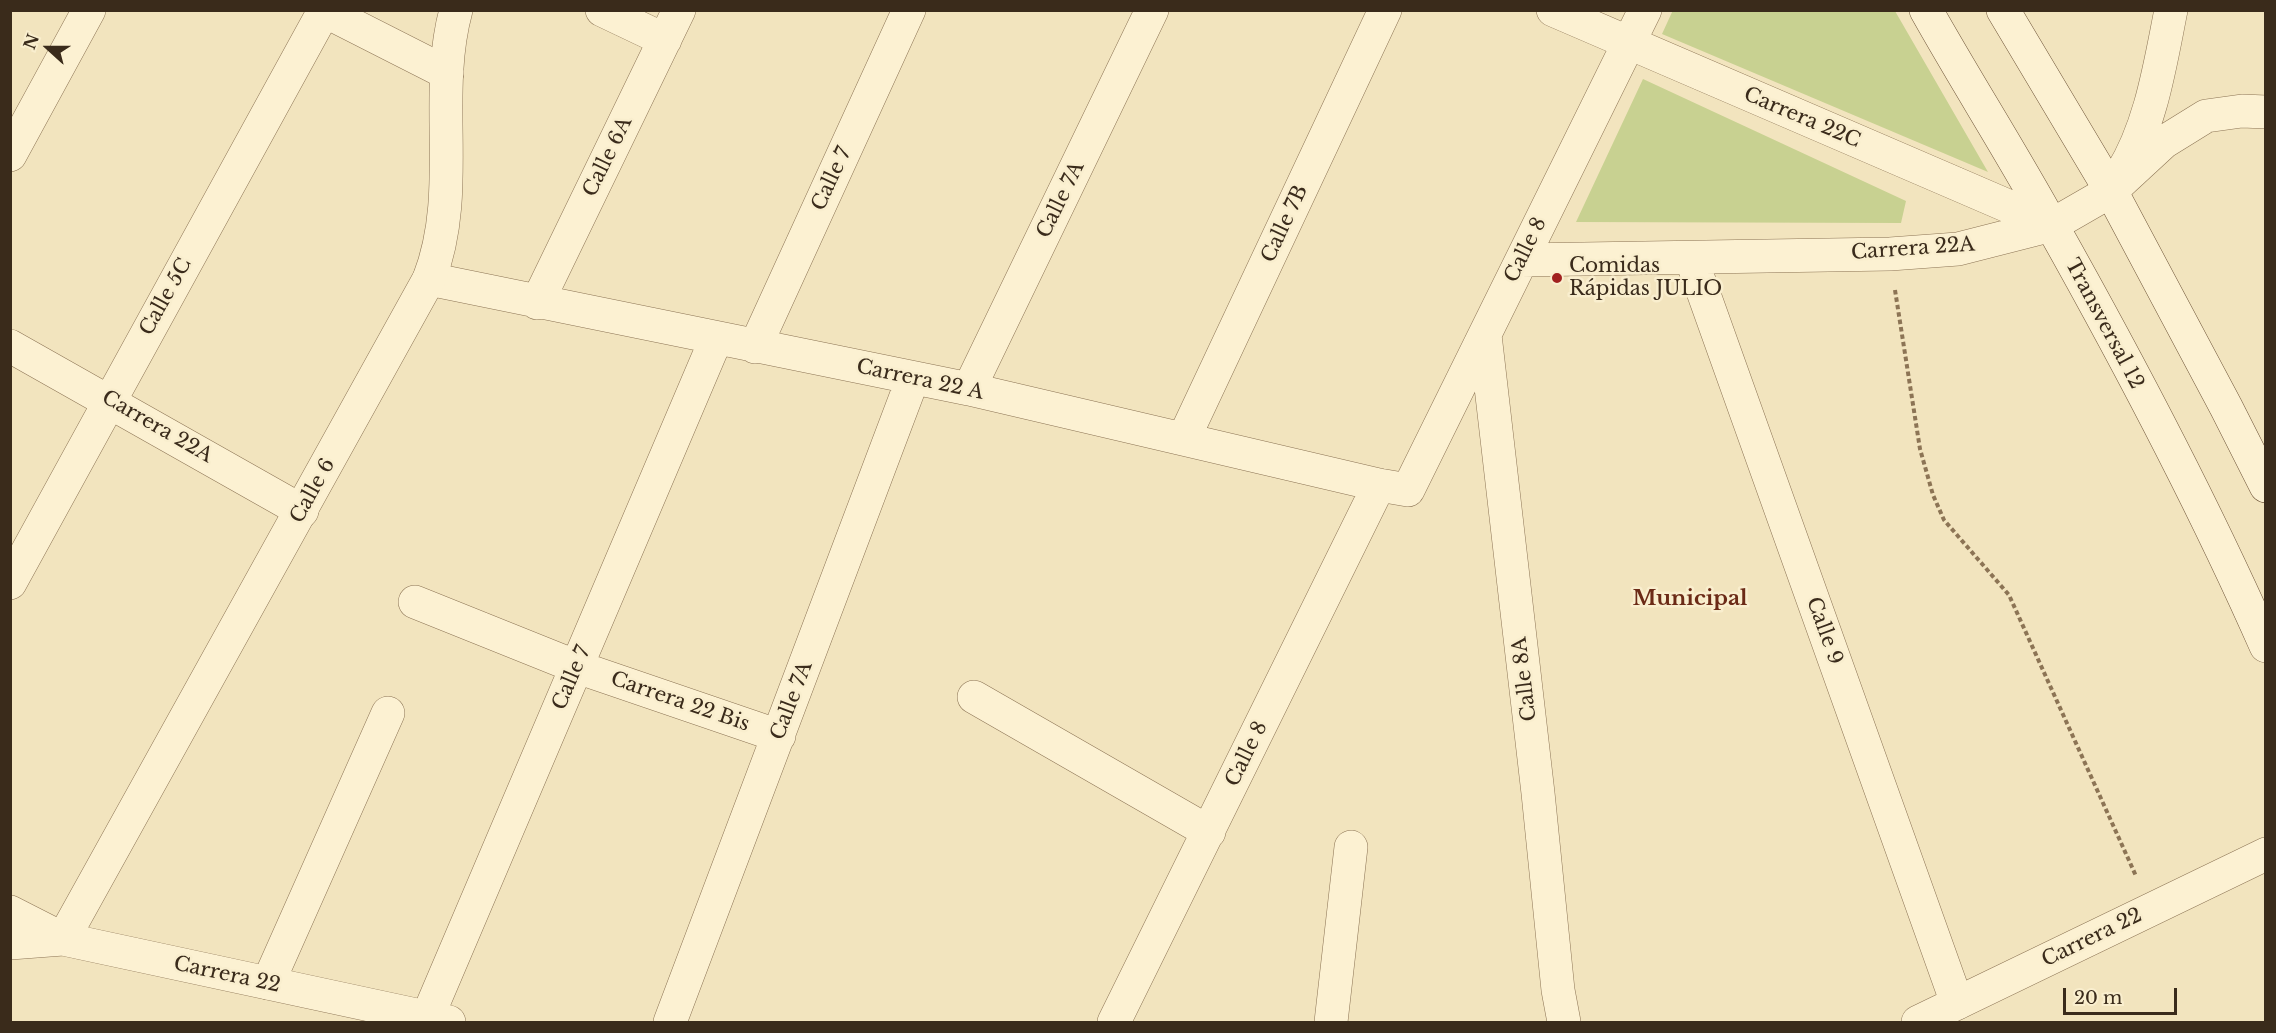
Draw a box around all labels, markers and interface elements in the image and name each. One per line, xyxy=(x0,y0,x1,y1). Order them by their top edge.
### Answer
north arrow xyxy=(18,18,78,78)
text: N xyxy=(19,31,43,52)
street label: Carrera 22C xyxy=(1740,83,1864,153)
street label: Calle 6A xyxy=(578,113,638,201)
street label: Calle 7 xyxy=(807,143,857,215)
street label: Calle 7A xyxy=(1032,158,1090,242)
street label: Calle 7B xyxy=(1257,181,1313,267)
street label: Calle 8 xyxy=(1500,214,1552,286)
street label: Carrera 22A xyxy=(1850,233,1976,265)
street label: Calle 5C xyxy=(135,254,197,340)
place label: Comidas Rápidas JULIO xyxy=(1569,254,1722,301)
street label: Transversal 12 xyxy=(2060,255,2148,393)
marker: Comidas Rápidas JULIO xyxy=(1550,271,1564,285)
street label: Carrera 22 A xyxy=(854,355,986,405)
street label: Carrera 22A xyxy=(97,386,217,468)
street label: Calle 6 xyxy=(285,454,341,528)
district label: Municipal xyxy=(1633,586,1747,612)
street label: Calle 9 xyxy=(1801,594,1847,668)
street label: Calle 8A xyxy=(1508,635,1542,723)
street label: Calle 7 xyxy=(548,642,596,714)
street label: Calle 7A xyxy=(766,658,818,744)
street label: Carrera 22 Bis xyxy=(607,667,753,737)
street label: Calle 8 xyxy=(1221,718,1273,790)
street label: Carrera 22 xyxy=(2038,903,2146,973)
street label: Carrera 22 xyxy=(171,952,283,998)
scale bar xyxy=(2066,976,2180,1014)
text: 20 m xyxy=(2074,987,2122,1009)

